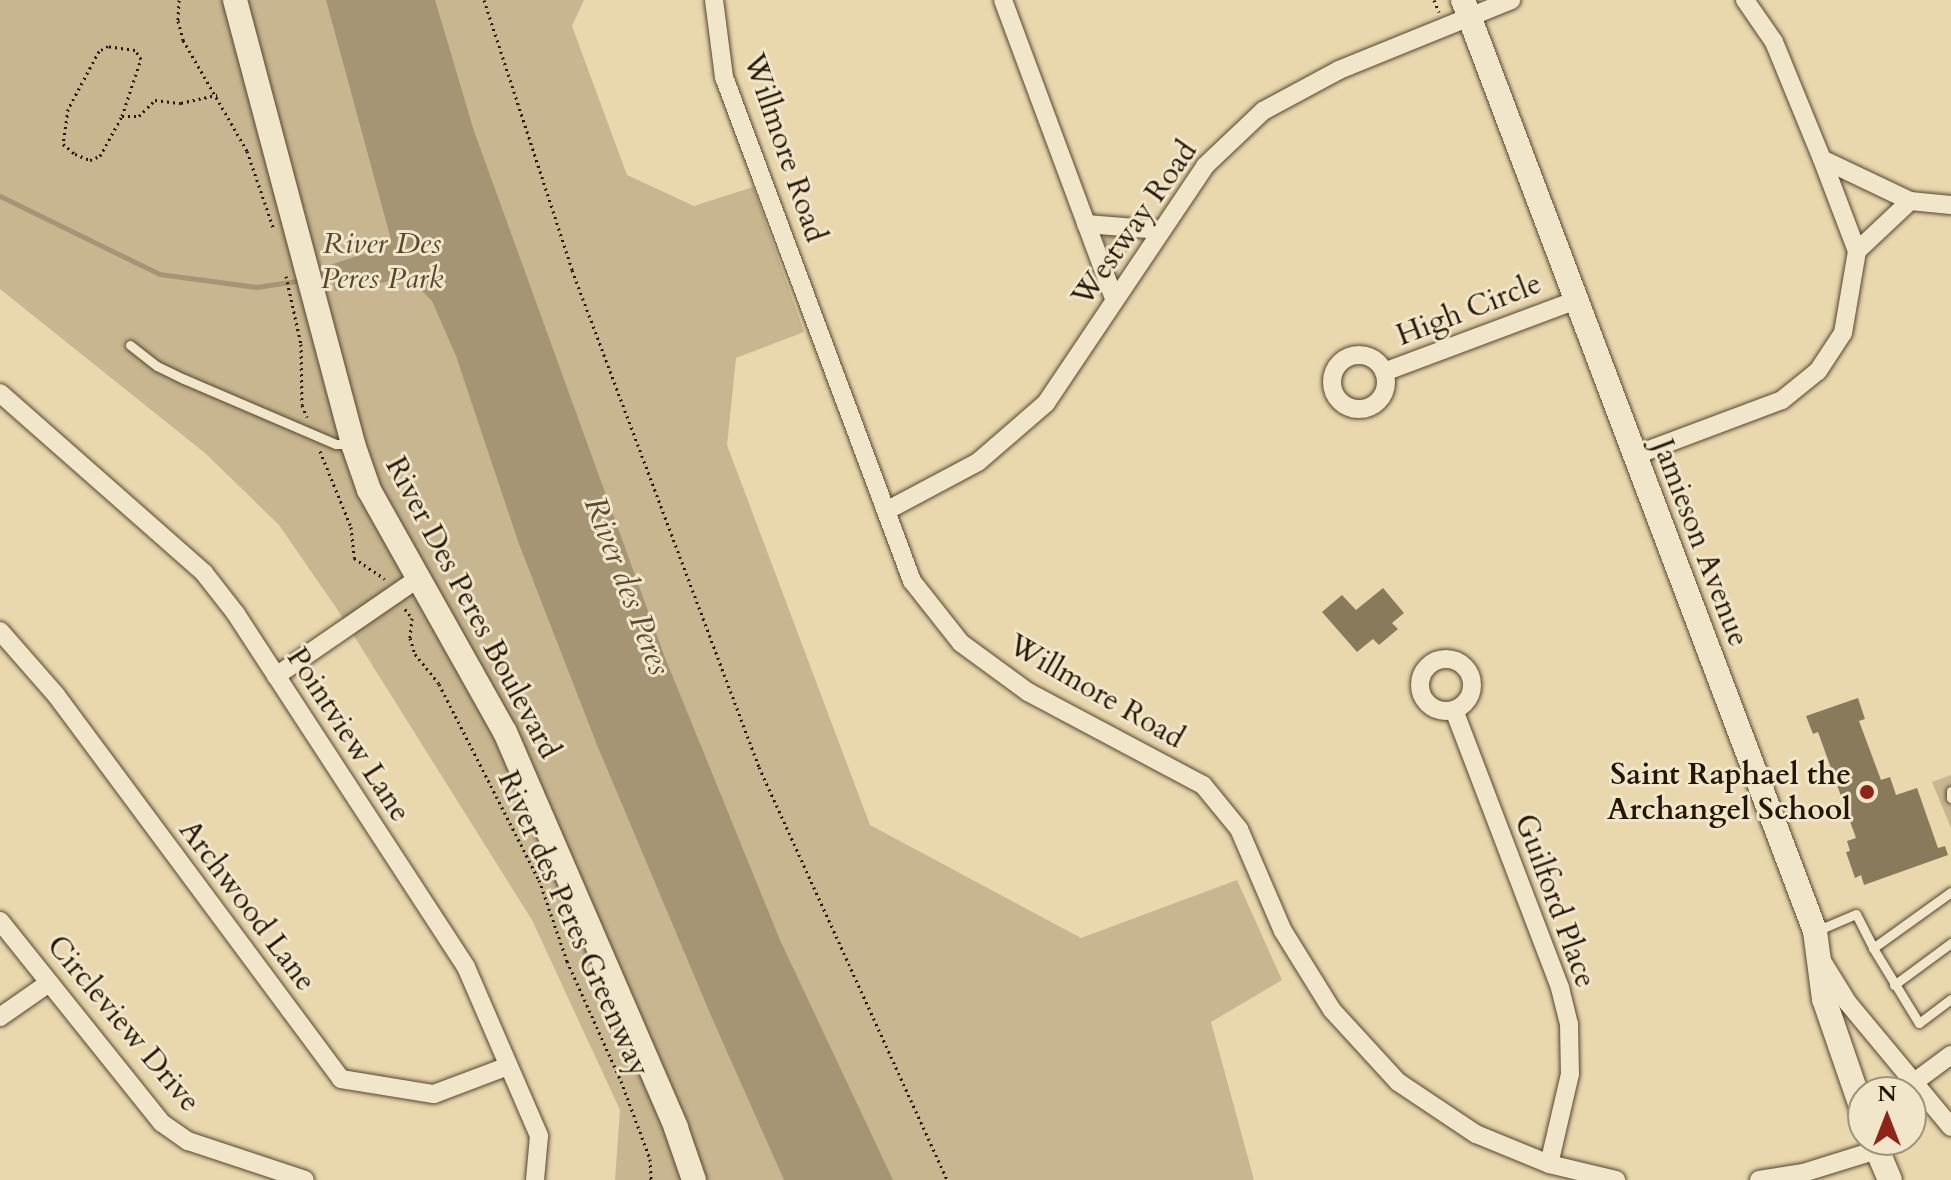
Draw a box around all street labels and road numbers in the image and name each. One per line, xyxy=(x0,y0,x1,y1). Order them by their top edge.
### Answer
street label: Willmore Road xyxy=(735,49,833,247)
street label: Westway Road xyxy=(1065,135,1205,313)
street label: High Circle xyxy=(1392,266,1546,354)
street label: Jamieson Avenue xyxy=(1644,434,1756,652)
street label: River Des Peres Boulevard xyxy=(377,451,567,765)
street label: Willmore Road xyxy=(1002,627,1190,757)
street label: Pointview Lane xyxy=(278,641,418,829)
street label: River des Peres Greenway xyxy=(489,766,657,1082)
street label: Guilford Place xyxy=(1507,809,1603,993)
street label: Archwood Lane xyxy=(171,813,323,999)
street label: Circleview Drive xyxy=(39,928,207,1120)

